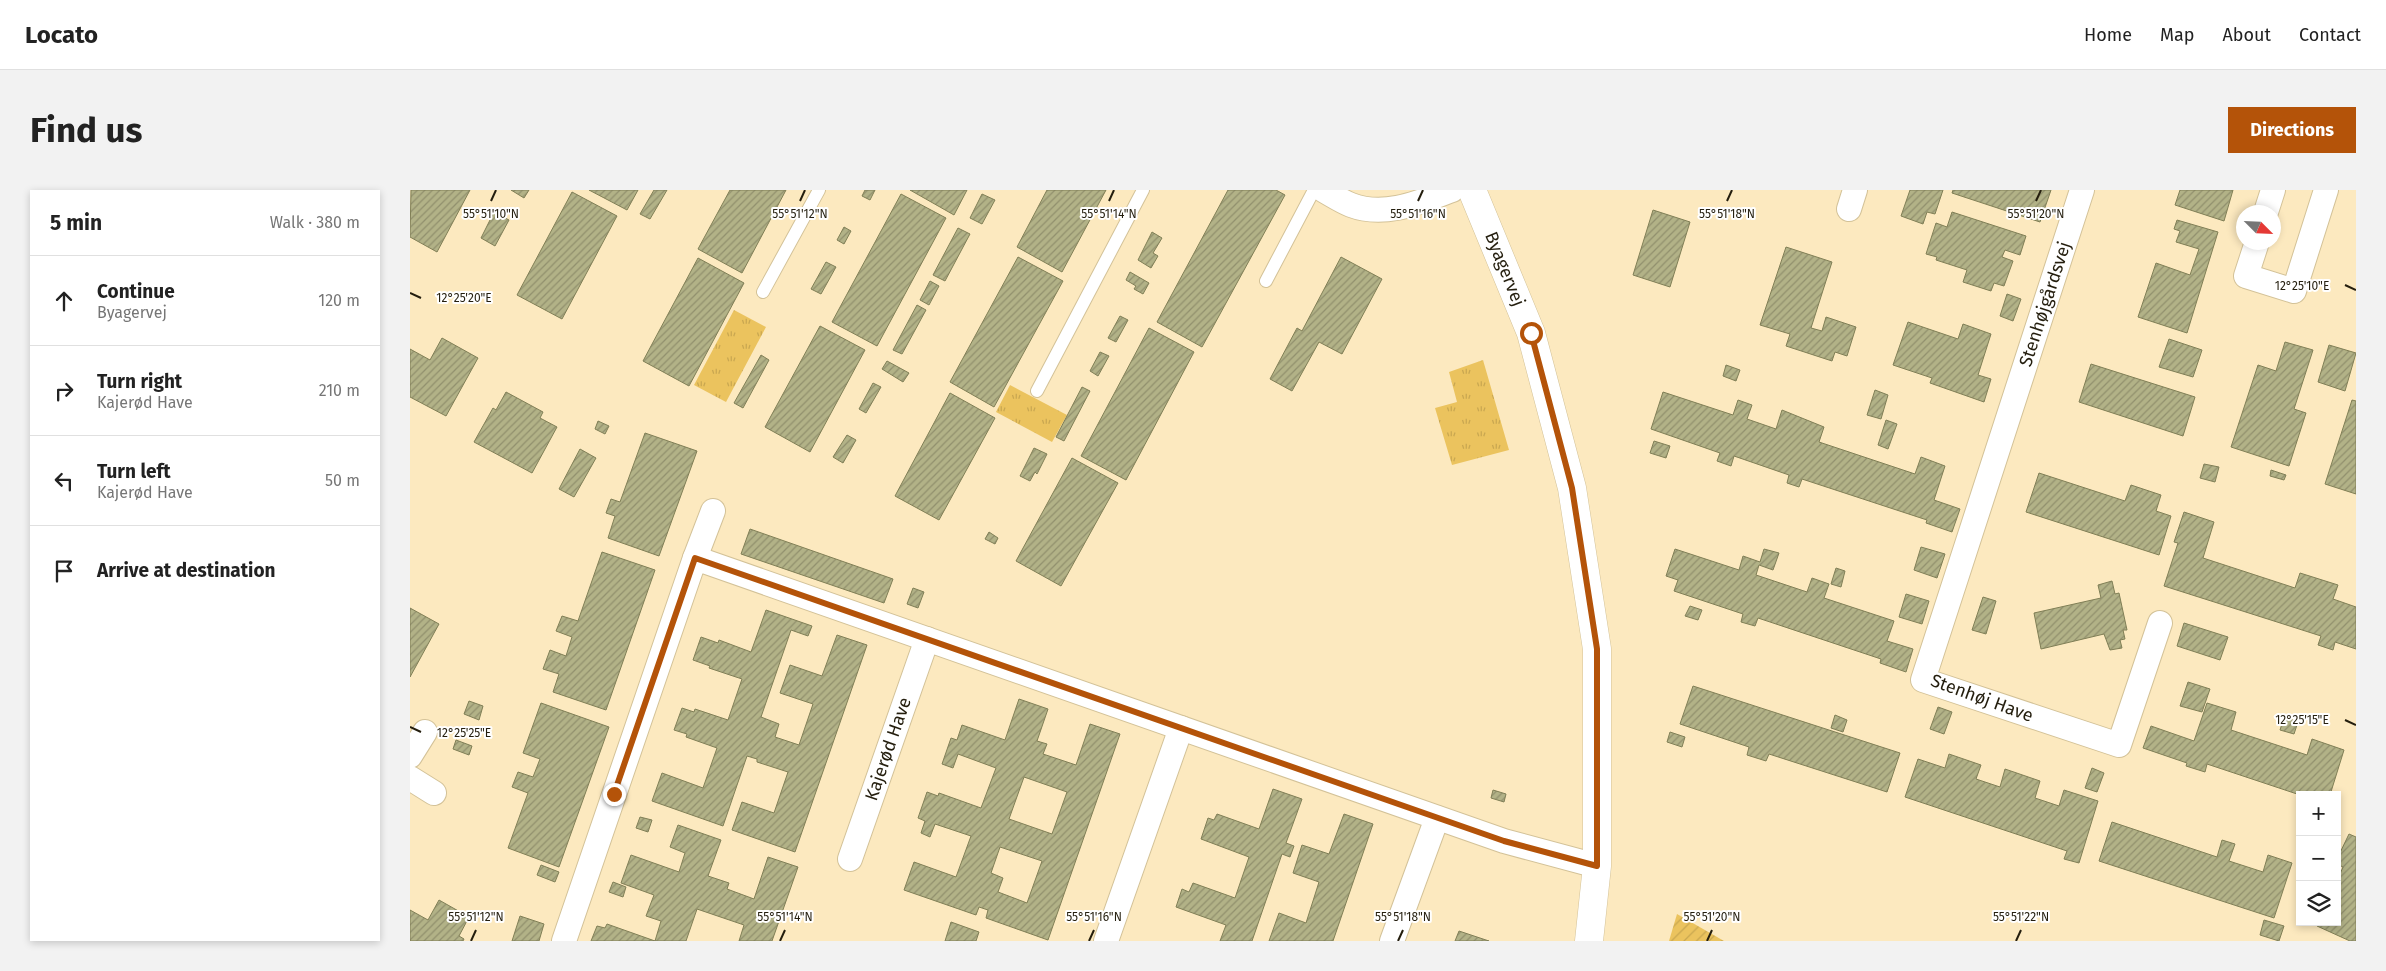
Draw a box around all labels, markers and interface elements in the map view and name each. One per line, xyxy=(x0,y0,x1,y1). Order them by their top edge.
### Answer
text: Locato xyxy=(25,21,98,49)
text: Home xyxy=(2084,24,2132,46)
text: Map xyxy=(2160,24,2194,46)
text: About xyxy=(2222,24,2271,46)
text: Contact xyxy=(2299,24,2361,46)
button: Directions xyxy=(2228,107,2356,153)
text: Find us xyxy=(30,109,142,151)
north arrow xyxy=(2236,205,2281,250)
text: 55°51'10"N xyxy=(463,207,519,221)
text: 55°51'12"N xyxy=(772,207,828,221)
text: 55°51'14"N xyxy=(1081,207,1137,221)
text: 55°51'16"N xyxy=(1390,207,1446,221)
text: 55°51'18"N xyxy=(1699,207,1755,221)
text: 55°51'20"N xyxy=(2008,207,2064,221)
text: 5 min xyxy=(50,210,102,236)
text: Walk · 380 m xyxy=(270,213,360,232)
street label: Byagervej xyxy=(1480,228,1530,310)
street label: Stenhøjgårdsvej xyxy=(2014,239,2076,369)
text: 12°25'10"E xyxy=(2275,279,2329,293)
text: Continue xyxy=(97,280,175,303)
icon: ahead xyxy=(50,287,78,315)
text: 120 m xyxy=(318,291,360,310)
text: 12°25'20"E xyxy=(436,291,492,305)
text: Byagervej xyxy=(97,303,167,322)
route start xyxy=(1520,322,1543,345)
text: Turn right xyxy=(97,370,182,393)
icon: right xyxy=(50,377,78,405)
text: 210 m xyxy=(319,381,360,400)
text: Kajerød Have xyxy=(97,393,193,412)
text: Turn left xyxy=(97,460,171,483)
icon: left xyxy=(50,467,78,495)
text: 50 m xyxy=(325,471,360,490)
text: Kajerød Have xyxy=(97,483,193,502)
icon: arrive xyxy=(50,557,78,585)
text: Arrive at destination xyxy=(97,559,276,582)
street label: Stenhøj Have xyxy=(1928,669,2036,727)
street label: Kajerød Have xyxy=(860,694,916,804)
text: 12°25'15"E xyxy=(2275,713,2329,727)
text: 12°25'25"E xyxy=(437,726,491,740)
route end xyxy=(603,783,626,806)
map controls xyxy=(2296,791,2341,926)
button: + xyxy=(2296,791,2341,836)
button: − xyxy=(2296,836,2341,881)
button: layers xyxy=(2296,881,2341,926)
text: 55°51'12"N xyxy=(448,910,504,924)
text: 55°51'14"N xyxy=(757,910,813,924)
text: 55°51'16"N xyxy=(1066,910,1122,924)
text: 55°51'18"N xyxy=(1375,910,1431,924)
text: 55°51'20"N xyxy=(1684,910,1740,924)
text: 55°51'22"N xyxy=(1993,910,2049,924)

